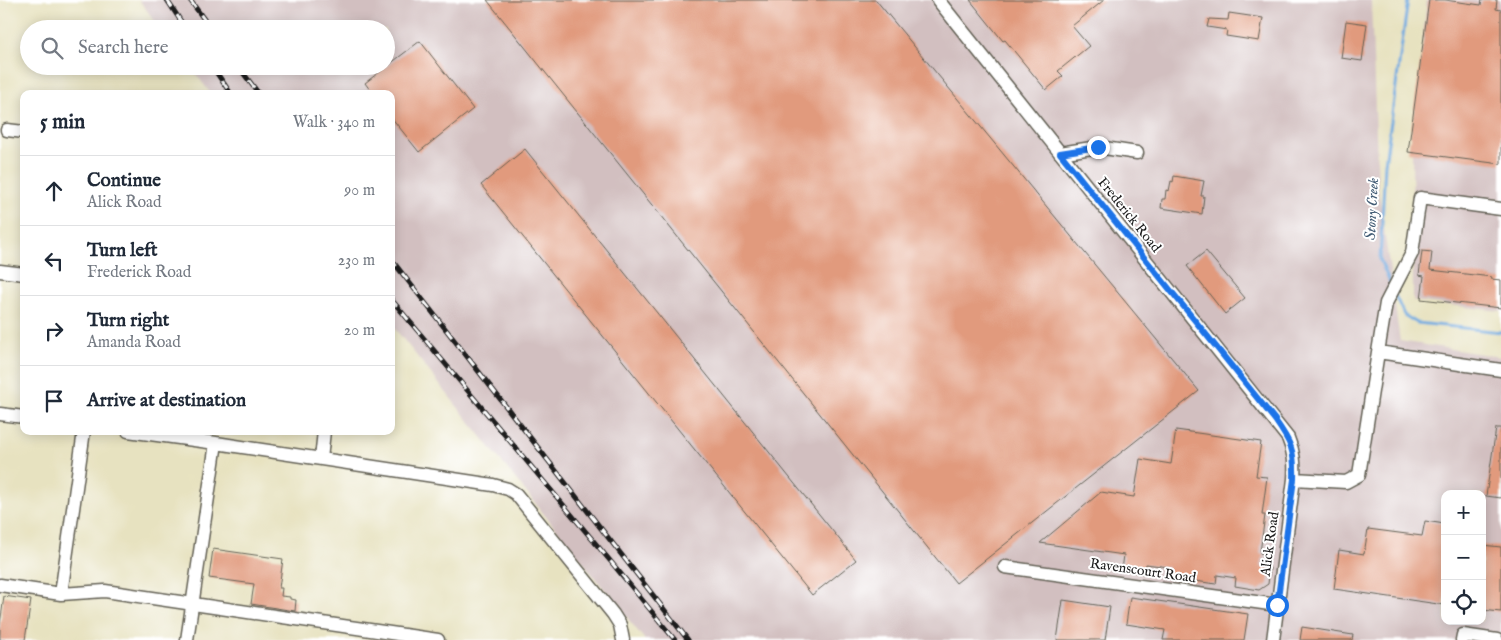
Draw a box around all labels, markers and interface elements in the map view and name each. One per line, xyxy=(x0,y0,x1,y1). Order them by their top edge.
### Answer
search box xyxy=(20,20,395,75)
icon: search xyxy=(38,34,66,62)
text: Search here xyxy=(78,36,169,60)
text: 5 min xyxy=(40,109,85,136)
text: Walk · 340 m xyxy=(293,113,375,133)
route end xyxy=(1087,136,1110,159)
text: Continue xyxy=(87,169,161,193)
street label: Frederick Road xyxy=(1093,174,1165,257)
icon: ahead xyxy=(40,177,68,205)
water label: Stony Creek xyxy=(1361,178,1383,240)
text: 90 m xyxy=(344,181,375,201)
text: Alick Road xyxy=(87,193,162,213)
text: Turn left xyxy=(87,239,158,263)
icon: left xyxy=(40,247,68,275)
text: 230 m xyxy=(338,251,375,271)
text: Frederick Road xyxy=(87,263,191,283)
text: Turn right xyxy=(87,309,169,333)
icon: right xyxy=(40,317,68,345)
text: 20 m xyxy=(344,321,375,341)
text: Amanda Road xyxy=(87,333,181,353)
icon: arrive xyxy=(40,387,68,415)
text: Arrive at destination xyxy=(87,389,246,413)
map controls xyxy=(1441,490,1486,625)
button: + xyxy=(1441,490,1486,535)
street label: Alick Road xyxy=(1256,510,1284,579)
button: − xyxy=(1441,535,1486,580)
street label: Ravenscourt Road xyxy=(1089,555,1198,587)
button: locate xyxy=(1441,580,1486,625)
route start xyxy=(1266,594,1289,617)

